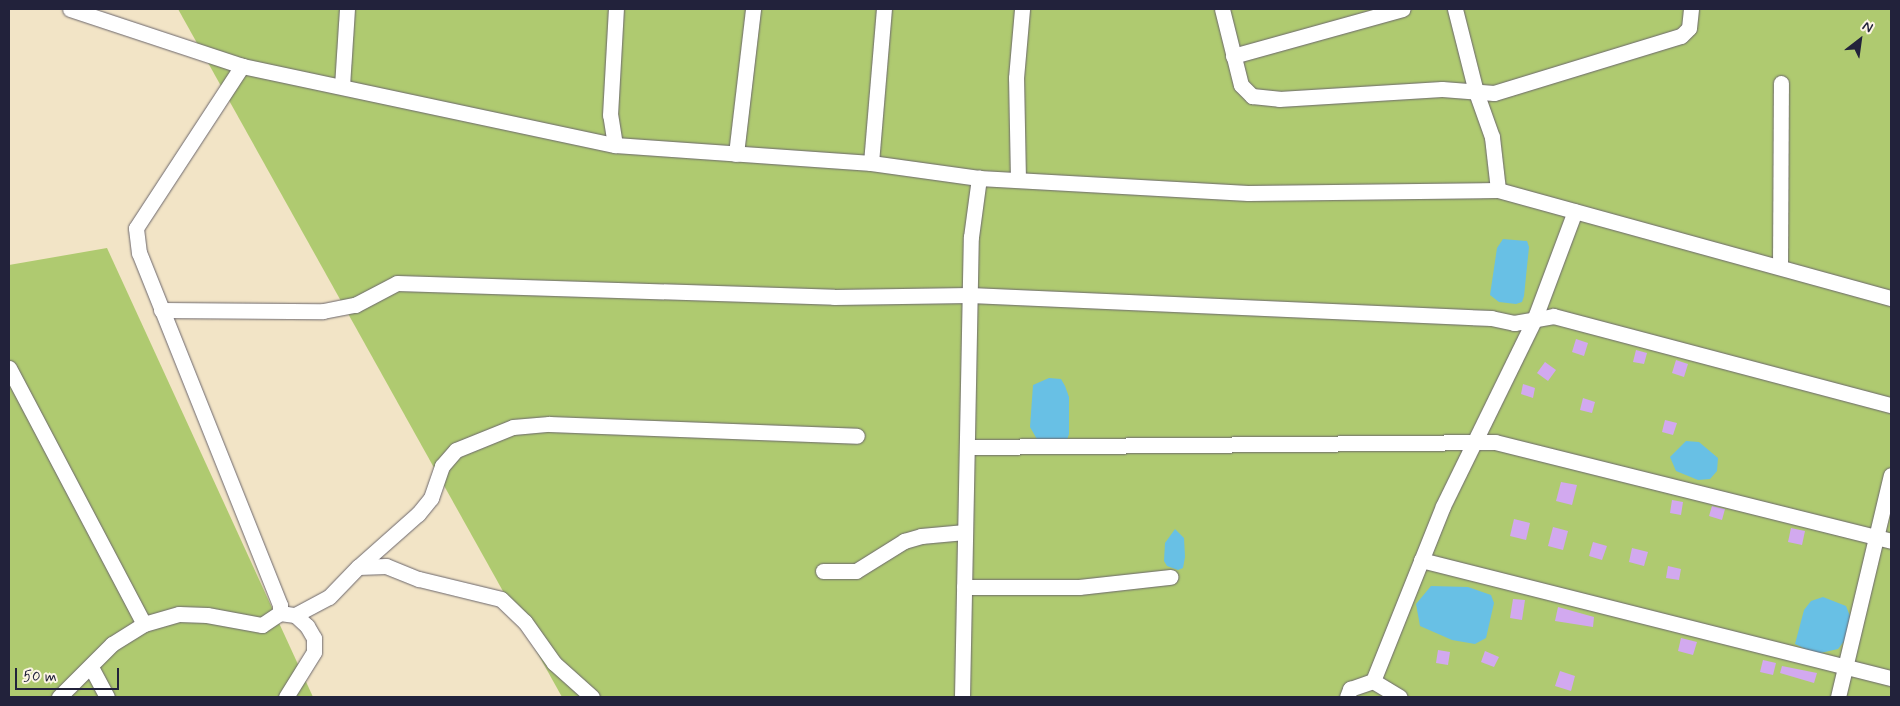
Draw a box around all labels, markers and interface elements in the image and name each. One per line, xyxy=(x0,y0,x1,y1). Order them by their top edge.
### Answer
north arrow xyxy=(1835,15,1885,65)
text: N xyxy=(1859,17,1876,37)
scale bar xyxy=(18,658,121,690)
text: 50 m xyxy=(23,667,57,687)

